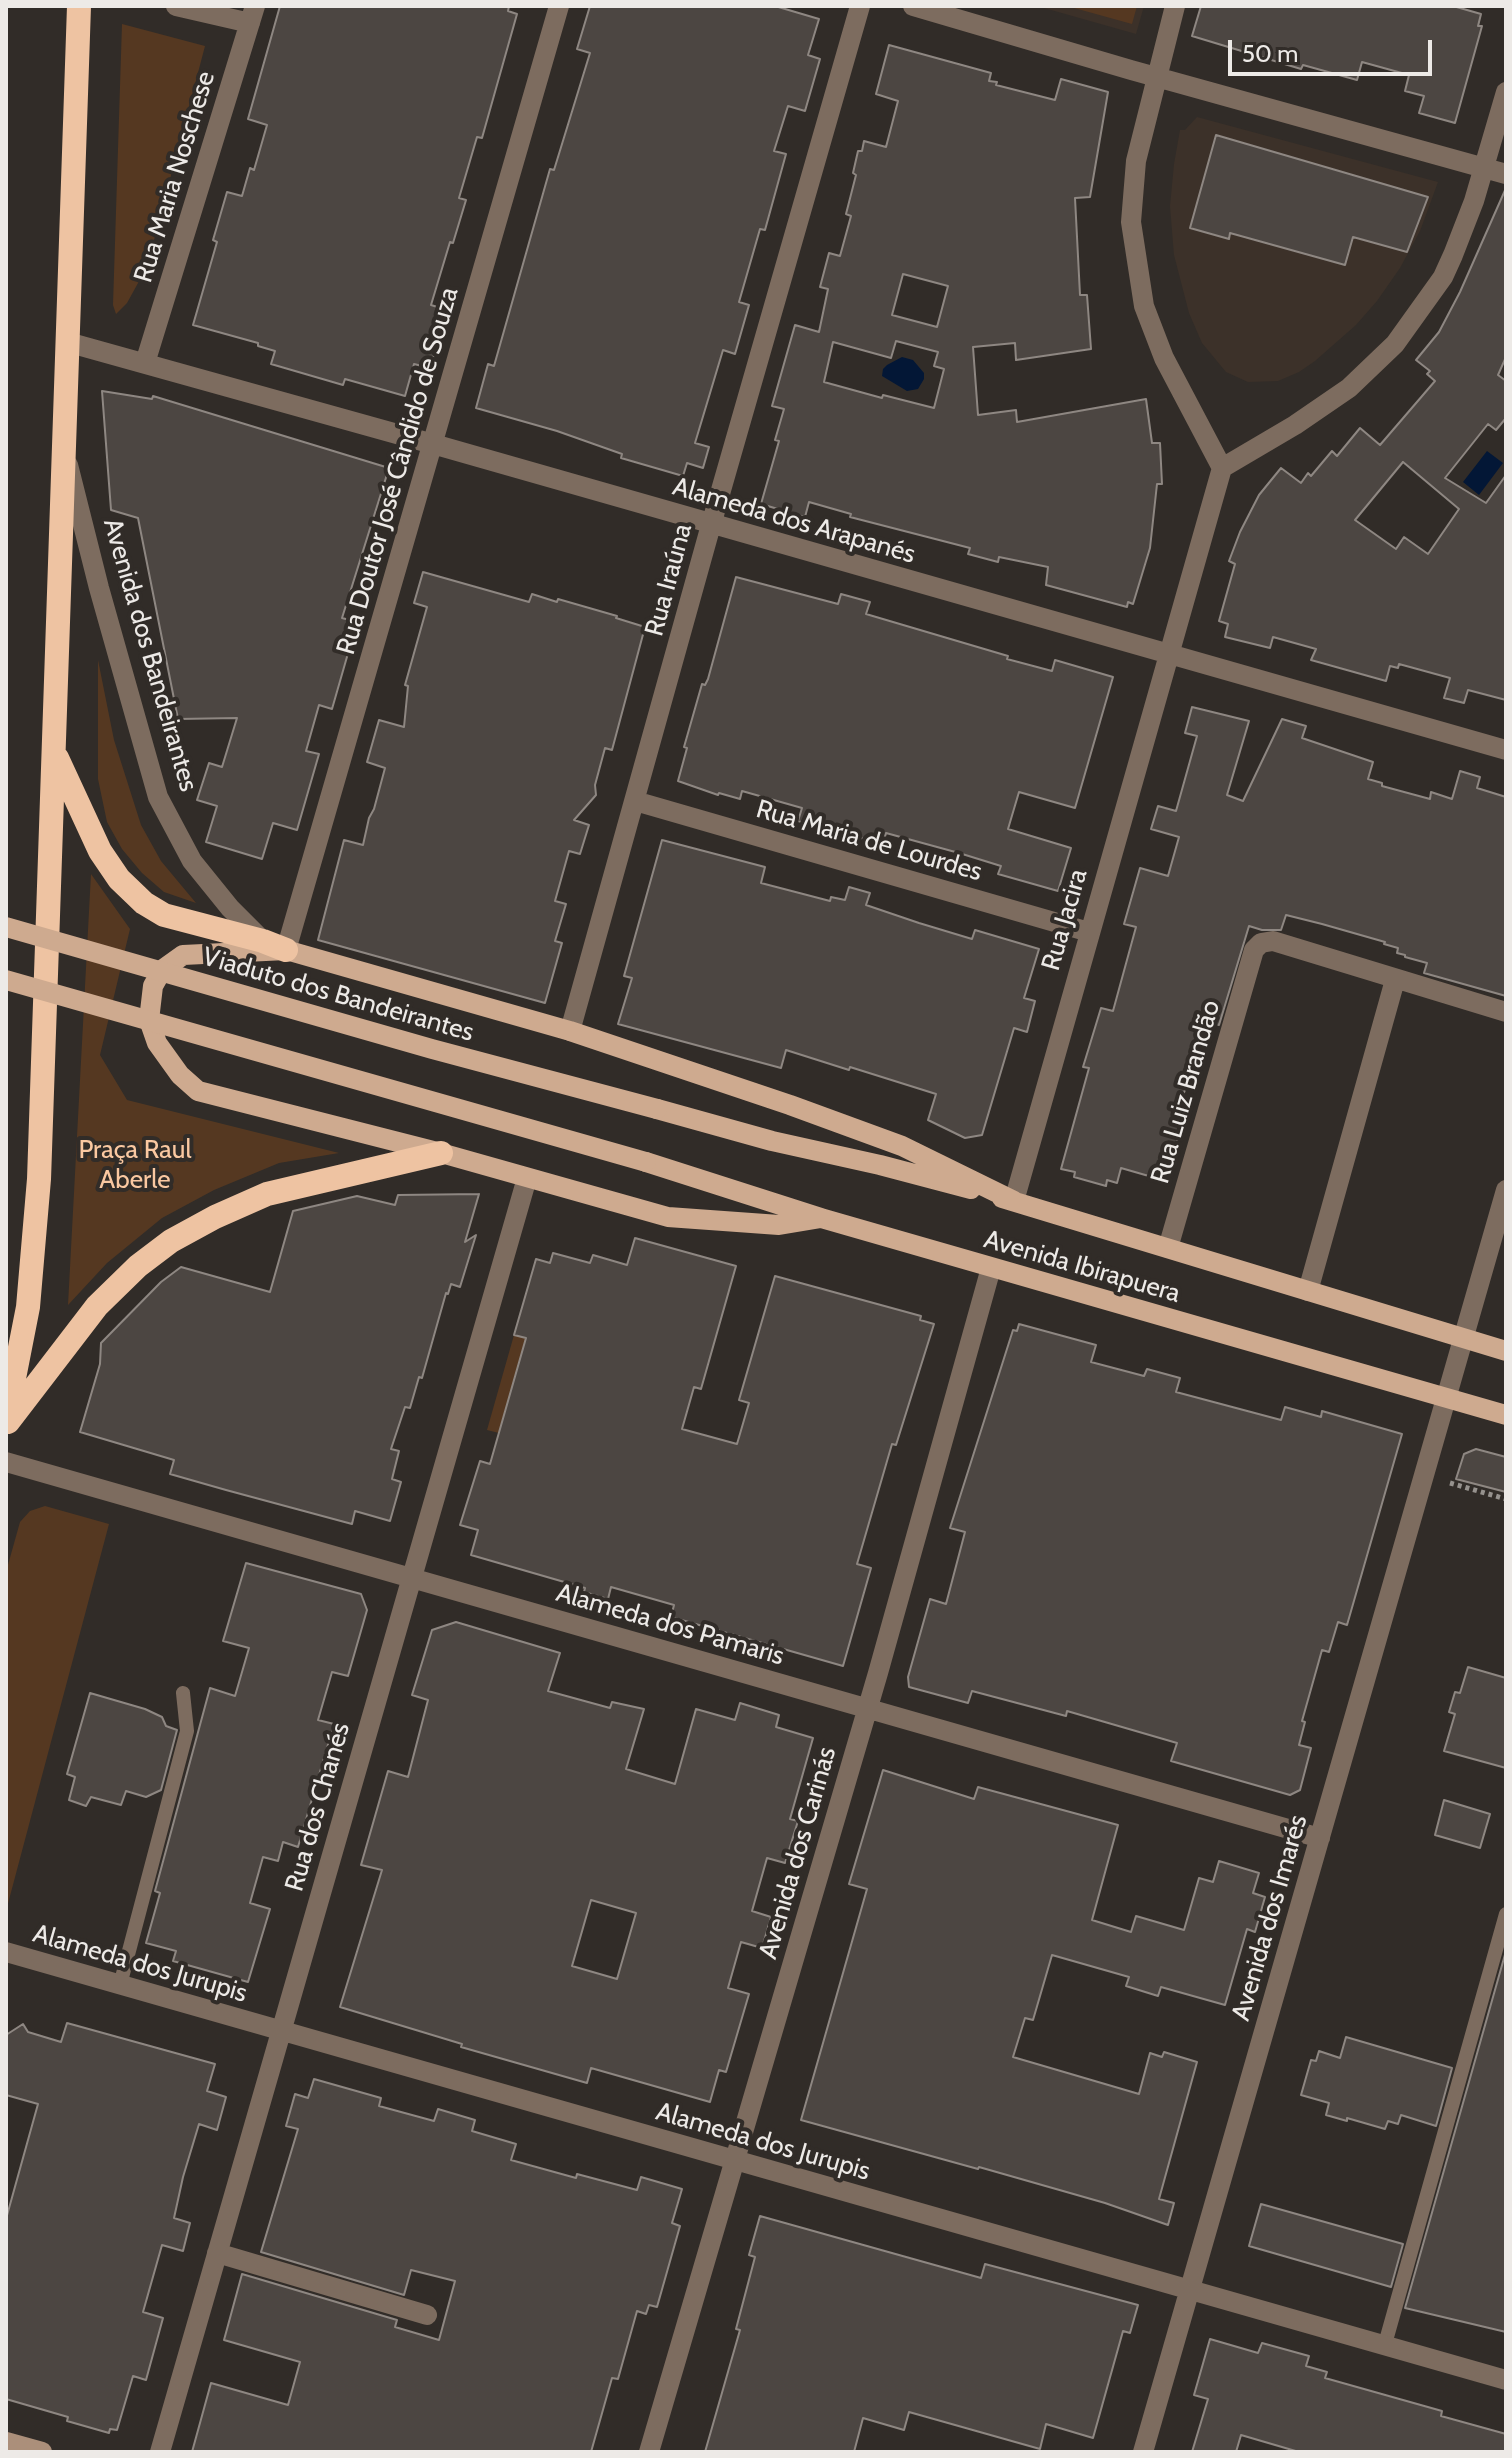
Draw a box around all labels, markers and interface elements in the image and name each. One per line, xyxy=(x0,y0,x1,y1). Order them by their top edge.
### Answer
scale bar xyxy=(1232,24,1436,74)
text: 50 m xyxy=(1242,39,1298,68)
street label: Rua Maria Noschese xyxy=(128,68,222,286)
street label: Rua Doutor José Cândido de Souza xyxy=(331,284,465,658)
street label: Alameda dos Arapanés xyxy=(669,471,919,571)
street label: Avenida dos Bandeirantes xyxy=(96,515,204,795)
street label: Rua Iraúna xyxy=(639,520,699,640)
street label: Rua Maria de Lourdes xyxy=(752,794,986,888)
street label: Rua Jacira xyxy=(1036,866,1094,974)
street label: Viaduto dos Bandeirantes xyxy=(199,941,477,1049)
street label: Rua Luiz Brandão xyxy=(1145,997,1227,1187)
park label: Praça Raul Aberle xyxy=(78,1134,192,1196)
street label: Avenida Ibirapuera xyxy=(980,1224,1184,1310)
street label: Alameda dos Pamaris xyxy=(553,1578,787,1672)
street label: Rua dos Chanés xyxy=(279,1719,357,1895)
street label: Avenida dos Carinás xyxy=(753,1743,843,1963)
street label: Avenida dos Imarés xyxy=(1226,1811,1314,2025)
street label: Alameda dos Jurupis xyxy=(29,1919,251,2009)
street label: Alameda dos Jurupis xyxy=(652,2097,874,2187)

